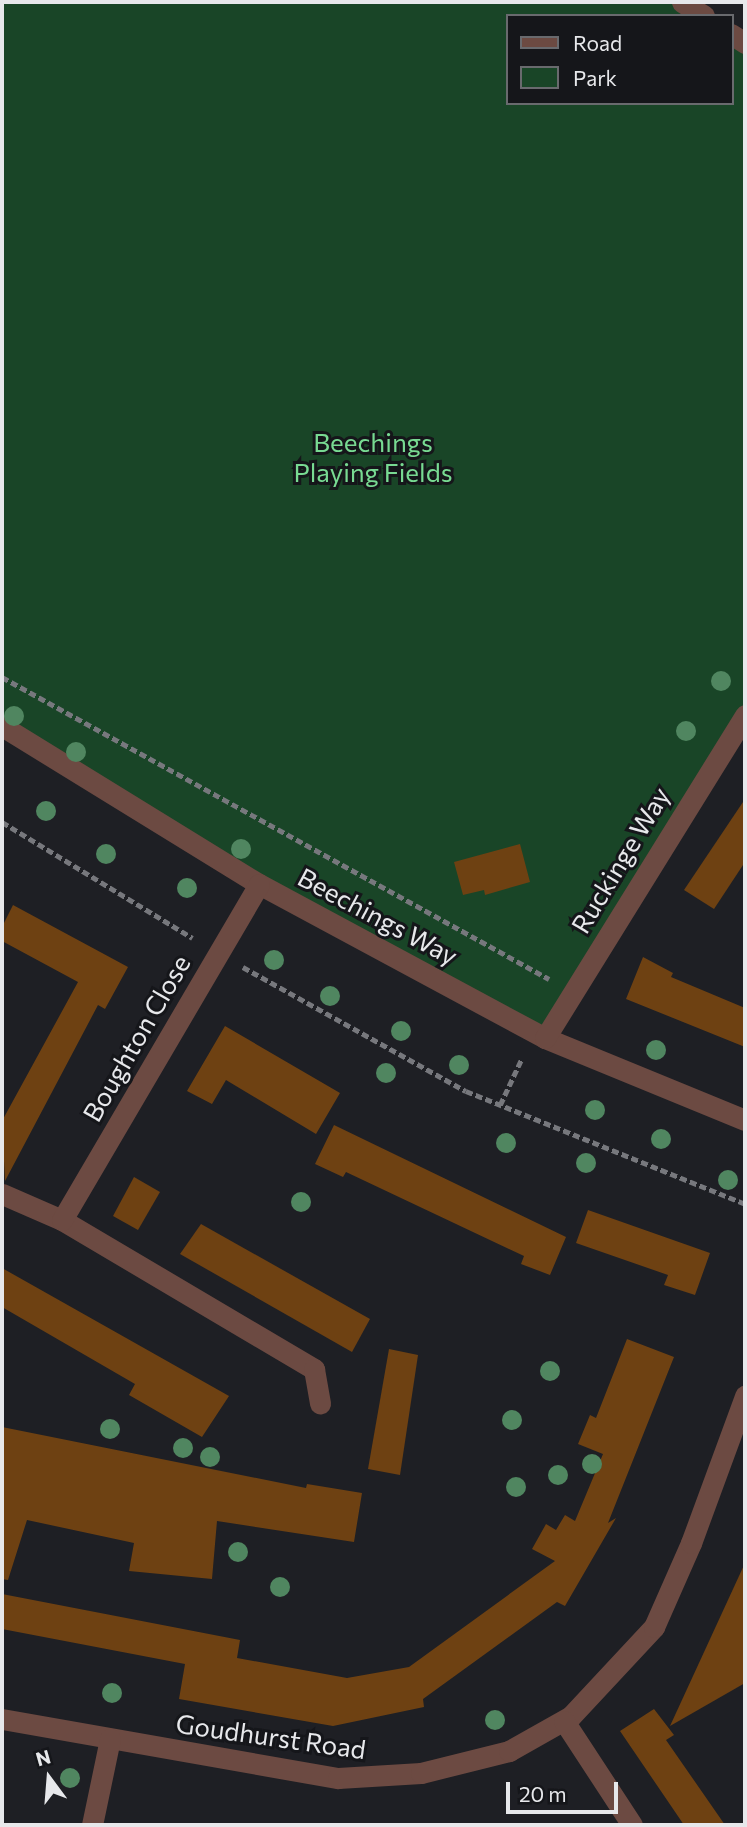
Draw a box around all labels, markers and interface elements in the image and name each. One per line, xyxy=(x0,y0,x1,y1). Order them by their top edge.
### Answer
legend xyxy=(505,14,733,105)
text: Road xyxy=(573,30,622,55)
text: Park xyxy=(573,65,617,90)
park label: Beechings Playing Fields xyxy=(293,426,453,488)
street label: Ruckinge Way xyxy=(564,781,676,939)
street label: Beechings Way xyxy=(293,861,463,971)
street label: Boughton Close xyxy=(76,949,196,1127)
street label: Goudhurst Road xyxy=(174,1707,368,1765)
north arrow xyxy=(14,1743,84,1813)
text: N xyxy=(33,1744,53,1770)
scale bar xyxy=(509,1768,621,1812)
text: 20 m xyxy=(519,1781,567,1806)

